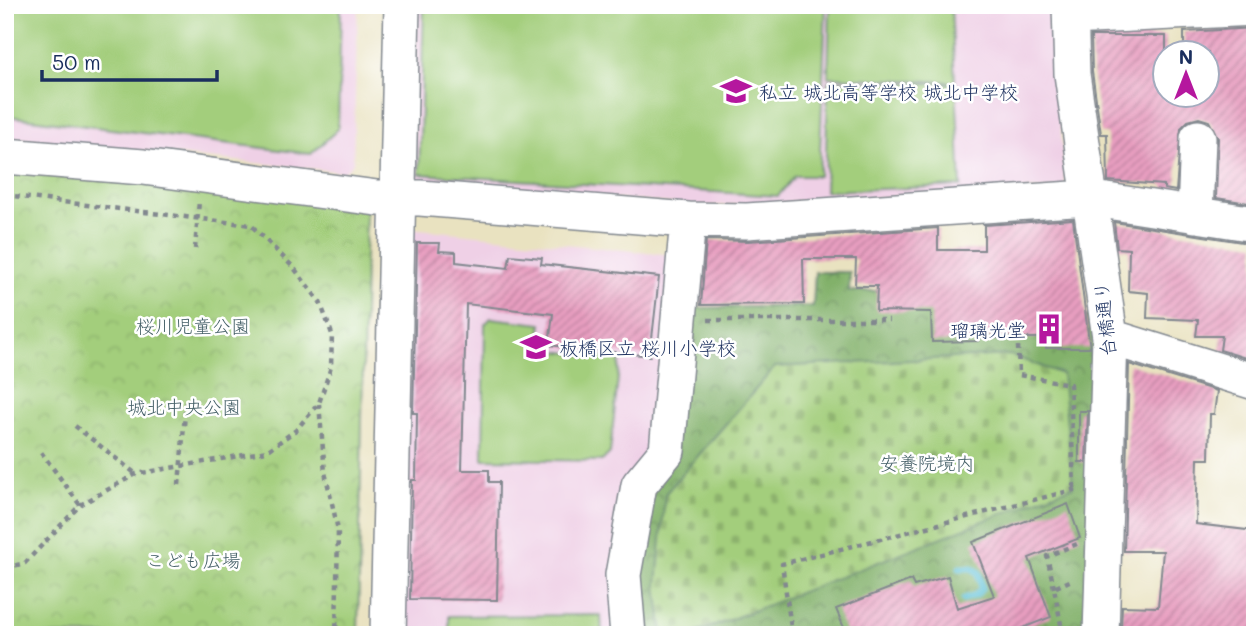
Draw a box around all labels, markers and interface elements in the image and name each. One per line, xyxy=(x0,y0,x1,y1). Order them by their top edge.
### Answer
scale bar xyxy=(42,38,217,82)
north arrow xyxy=(1152,38,1222,108)
text: N xyxy=(1179,44,1193,69)
text: 50 m xyxy=(52,48,101,75)
school or university icon: 私立 城北高等学校 城北中学校 xyxy=(719,74,753,108)
place label: 私立 城北高等学校 城北中学校 xyxy=(759,79,1018,104)
street label: 台橋通り xyxy=(1088,280,1120,358)
building icon: 瑠璃光堂 xyxy=(1032,312,1066,346)
park label: 桜川児童公園 xyxy=(136,313,250,338)
place label: 瑠璃光堂 xyxy=(950,317,1026,342)
school or university icon: 板橋区立 桜川小学校 xyxy=(519,330,553,364)
place label: 板橋区立 桜川小学校 xyxy=(559,335,736,360)
park label: 城北中央公園 xyxy=(127,394,241,419)
park label: 安養院境内 xyxy=(879,450,975,475)
park label: こども広場 xyxy=(145,547,241,572)

